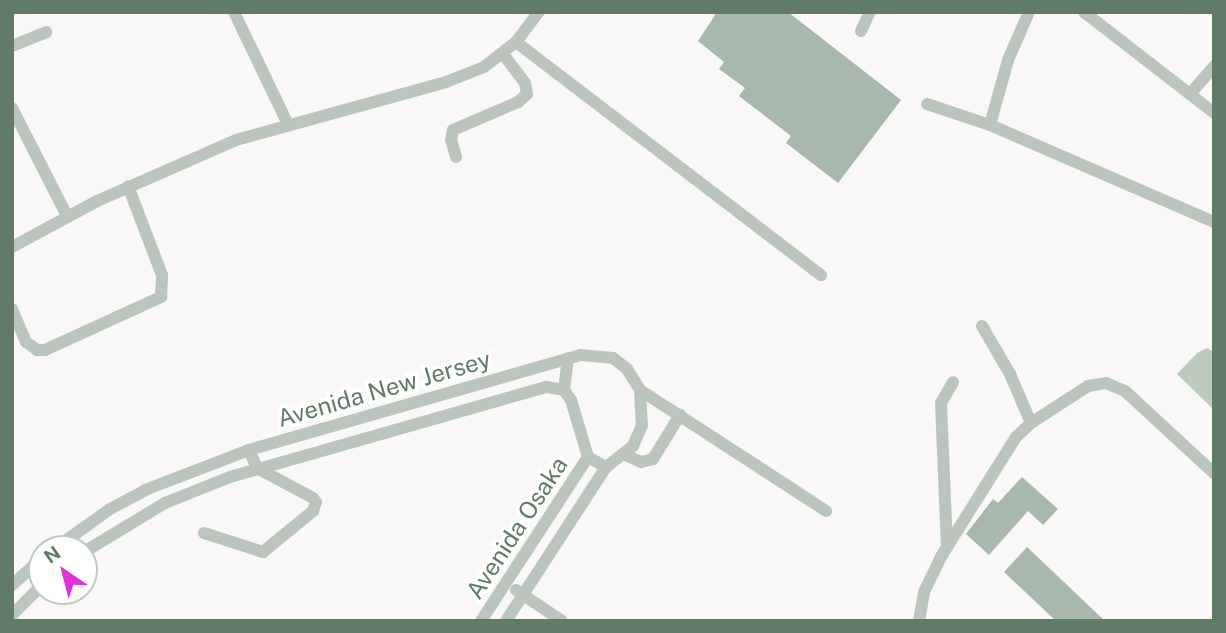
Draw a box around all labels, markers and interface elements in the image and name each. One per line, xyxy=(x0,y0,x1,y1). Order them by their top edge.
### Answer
street label: Avenida New Jersey xyxy=(274,345,494,433)
street label: Avenida Osaka xyxy=(460,452,574,604)
north arrow xyxy=(28,535,98,605)
text: N xyxy=(40,541,64,568)

